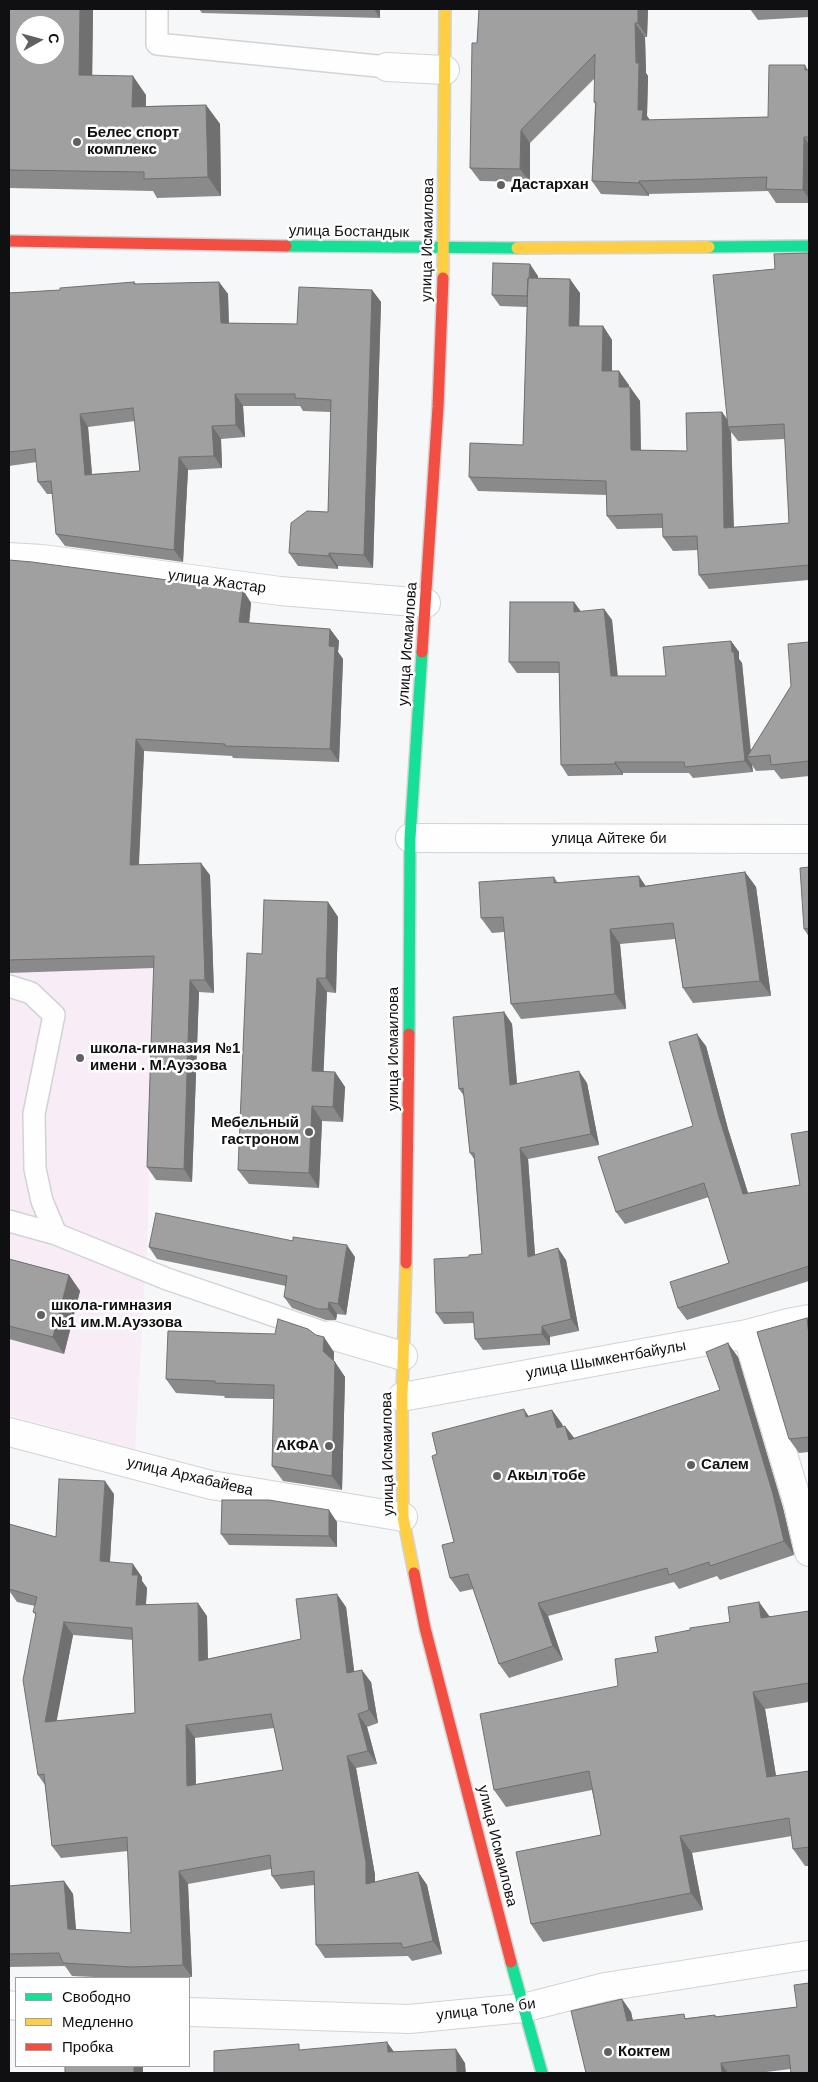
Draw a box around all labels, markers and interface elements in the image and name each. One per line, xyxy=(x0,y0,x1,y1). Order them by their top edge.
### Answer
north arrow xyxy=(15,15,65,65)
text: С xyxy=(45,32,62,44)
place label: Белес спорт комплекс xyxy=(87,124,179,159)
marker: Белес спорт комплекс xyxy=(71,136,83,148)
place label: Дастархан xyxy=(511,176,589,194)
street label: улица Исмаилова xyxy=(418,178,438,302)
marker: Дастархан xyxy=(495,179,507,191)
street label: улица Бостандык xyxy=(289,222,409,242)
street label: улица Жастар xyxy=(167,566,267,598)
street label: улица Исмаилова xyxy=(395,581,421,707)
street label: улица Айтеке би xyxy=(551,830,667,848)
street label: улица Исмаилова xyxy=(385,987,403,1111)
place label: школа-гимназия №1 имени . М.Ауэзова xyxy=(90,1040,240,1075)
marker: школа-гимназия №1 имени . М.Ауэзова xyxy=(74,1052,86,1064)
place label: Мебельный гастроном xyxy=(211,1114,299,1149)
marker: Мебельный гастроном xyxy=(303,1126,315,1138)
place label: школа-гимназия №1 им.М.Ауэзова xyxy=(51,1297,182,1332)
marker: школа-гимназия №1 им.М.Ауэзова xyxy=(35,1309,47,1321)
street label: улица Шымкентбайулы xyxy=(525,1337,687,1383)
street label: улица Исмаилова xyxy=(378,1392,398,1516)
place label: АКФА xyxy=(276,1437,319,1455)
marker: АКФА xyxy=(323,1440,335,1452)
street label: улица Архабайева xyxy=(125,1454,255,1500)
place label: Салем xyxy=(701,1456,749,1474)
marker: Салем xyxy=(685,1459,697,1471)
place label: Акыл тобе xyxy=(507,1467,586,1485)
marker: Акыл тобе xyxy=(491,1470,503,1482)
street label: улица Исмаилова xyxy=(473,1784,521,1908)
legend xyxy=(15,1977,190,2067)
text: Свободно xyxy=(62,1988,131,2005)
street label: улица Толе би xyxy=(435,1995,537,2025)
text: Медленно xyxy=(62,2013,133,2030)
text: Пробка xyxy=(62,2038,113,2055)
place label: Коктем xyxy=(618,2043,670,2061)
marker: Коктем xyxy=(602,2046,614,2058)

